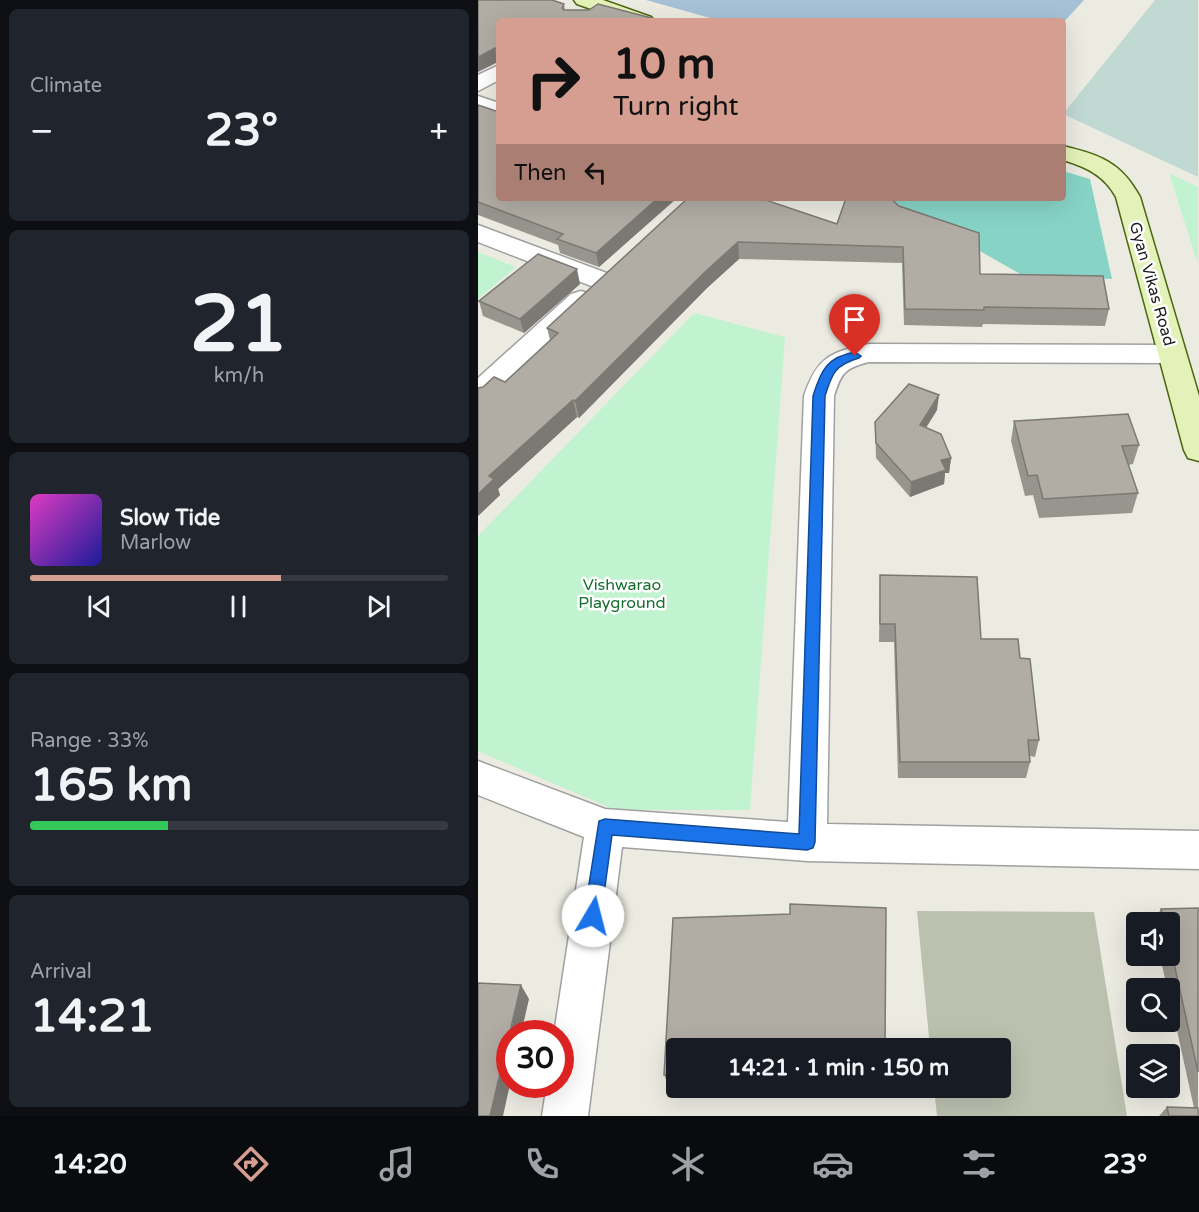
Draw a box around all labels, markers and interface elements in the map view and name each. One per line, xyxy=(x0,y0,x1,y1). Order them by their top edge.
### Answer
text: 10 m xyxy=(613,39,715,90)
icon: right xyxy=(514,42,592,120)
text: Climate xyxy=(30,74,102,98)
text: Turn right xyxy=(613,90,739,123)
text: 23° xyxy=(205,104,278,158)
text: − xyxy=(30,112,54,151)
text: + xyxy=(429,112,448,151)
icon: left xyxy=(579,156,612,189)
text: Then xyxy=(514,160,567,186)
street label: Gyan Vikas Road xyxy=(1125,220,1179,348)
text: 21 xyxy=(190,278,288,372)
pin xyxy=(829,294,880,356)
icon: arrive xyxy=(838,303,871,336)
text: km/h xyxy=(214,364,264,388)
text: Slow Tide xyxy=(120,505,220,531)
text: Marlow xyxy=(120,531,191,555)
park label: Vishwarao Playground xyxy=(578,575,666,613)
icon: previous xyxy=(83,590,116,623)
icon: pause xyxy=(222,590,255,623)
icon: next xyxy=(362,590,395,623)
text: Range · 33% xyxy=(30,729,149,753)
text: 165 km xyxy=(30,759,192,813)
position arrow xyxy=(561,884,625,948)
map controls xyxy=(1126,912,1180,1098)
button: sound xyxy=(1126,912,1180,966)
text: Arrival xyxy=(30,960,92,984)
button: search xyxy=(1126,978,1180,1032)
text: 14:21 xyxy=(30,990,155,1044)
speed limit sign: 30 xyxy=(496,1020,574,1098)
button: layers xyxy=(1126,1044,1180,1098)
text: 14:21 · 1 min · 150 m xyxy=(728,1055,949,1081)
icon: directions xyxy=(230,1143,272,1185)
icon: music xyxy=(376,1143,418,1185)
icon: phone xyxy=(521,1143,563,1185)
icon: climate xyxy=(667,1143,709,1185)
icon: car xyxy=(812,1143,854,1185)
icon: filters xyxy=(958,1143,1000,1185)
text: 14:20 xyxy=(52,1148,127,1181)
text: 23° xyxy=(1103,1148,1147,1181)

